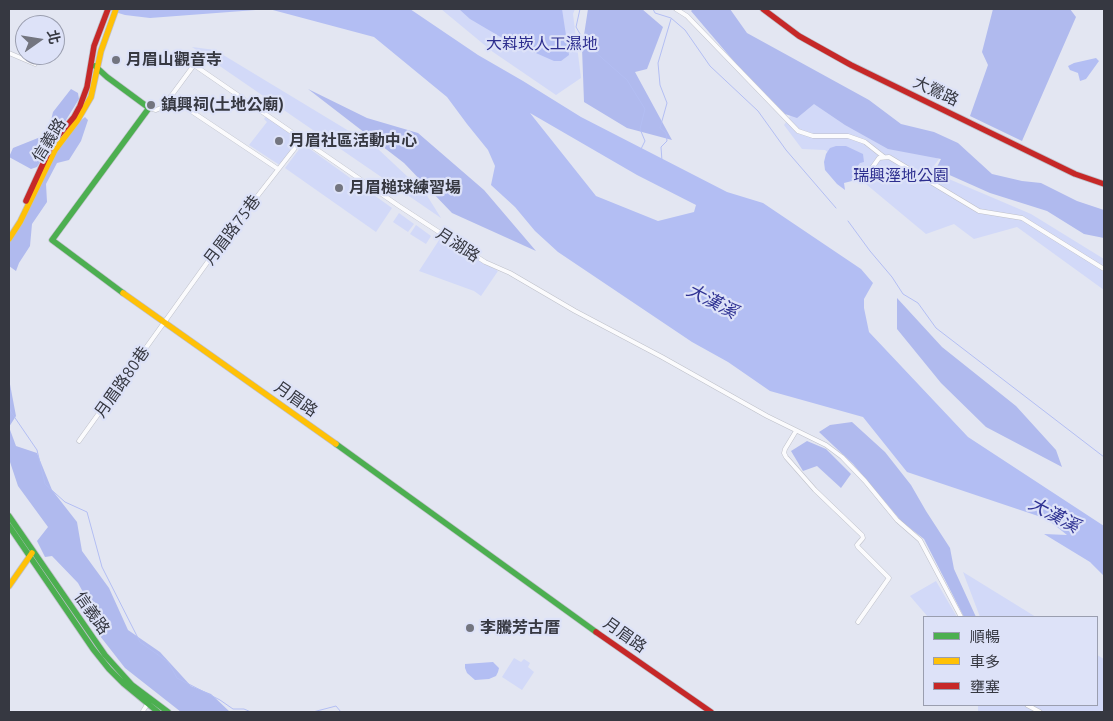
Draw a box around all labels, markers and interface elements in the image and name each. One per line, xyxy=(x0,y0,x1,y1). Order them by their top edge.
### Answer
north arrow xyxy=(15,15,65,65)
text: 北 xyxy=(44,28,63,45)
park label: 大嵙崁人工濕地 xyxy=(486,34,598,54)
place label: 月眉山觀音寺 xyxy=(126,50,222,70)
marker: 月眉山觀音寺 xyxy=(110,54,122,66)
street label: 大鶯路 xyxy=(910,72,962,110)
place label: 鎮興祠(土地公廟) xyxy=(161,95,284,115)
marker: 鎮興祠(土地公廟) xyxy=(145,99,157,111)
street label: 信義路 xyxy=(28,115,70,165)
place label: 月眉社區活動中心 xyxy=(289,131,417,151)
marker: 月眉社區活動中心 xyxy=(273,135,285,147)
park label: 瑞興溼地公園 xyxy=(853,166,949,186)
place label: 月眉槌球練習場 xyxy=(349,178,461,198)
marker: 月眉槌球練習場 xyxy=(333,182,345,194)
street label: 月眉路75巷 xyxy=(200,191,264,269)
street label: 月湖路 xyxy=(433,224,483,266)
water label: 大漢溪 xyxy=(683,279,741,323)
street label: 月眉路80巷 xyxy=(91,343,153,421)
street label: 月眉路 xyxy=(271,377,321,421)
water label: 大漢溪 xyxy=(1025,493,1083,537)
street label: 信義路 xyxy=(70,588,114,638)
street label: 月眉路 xyxy=(600,613,650,657)
legend xyxy=(923,616,1098,706)
place label: 李騰芳古厝 xyxy=(480,618,560,638)
marker: 李騰芳古厝 xyxy=(464,622,476,634)
text: 順暢 xyxy=(970,628,1000,645)
text: 車多 xyxy=(970,653,1000,670)
text: 壅塞 xyxy=(970,678,1000,695)

